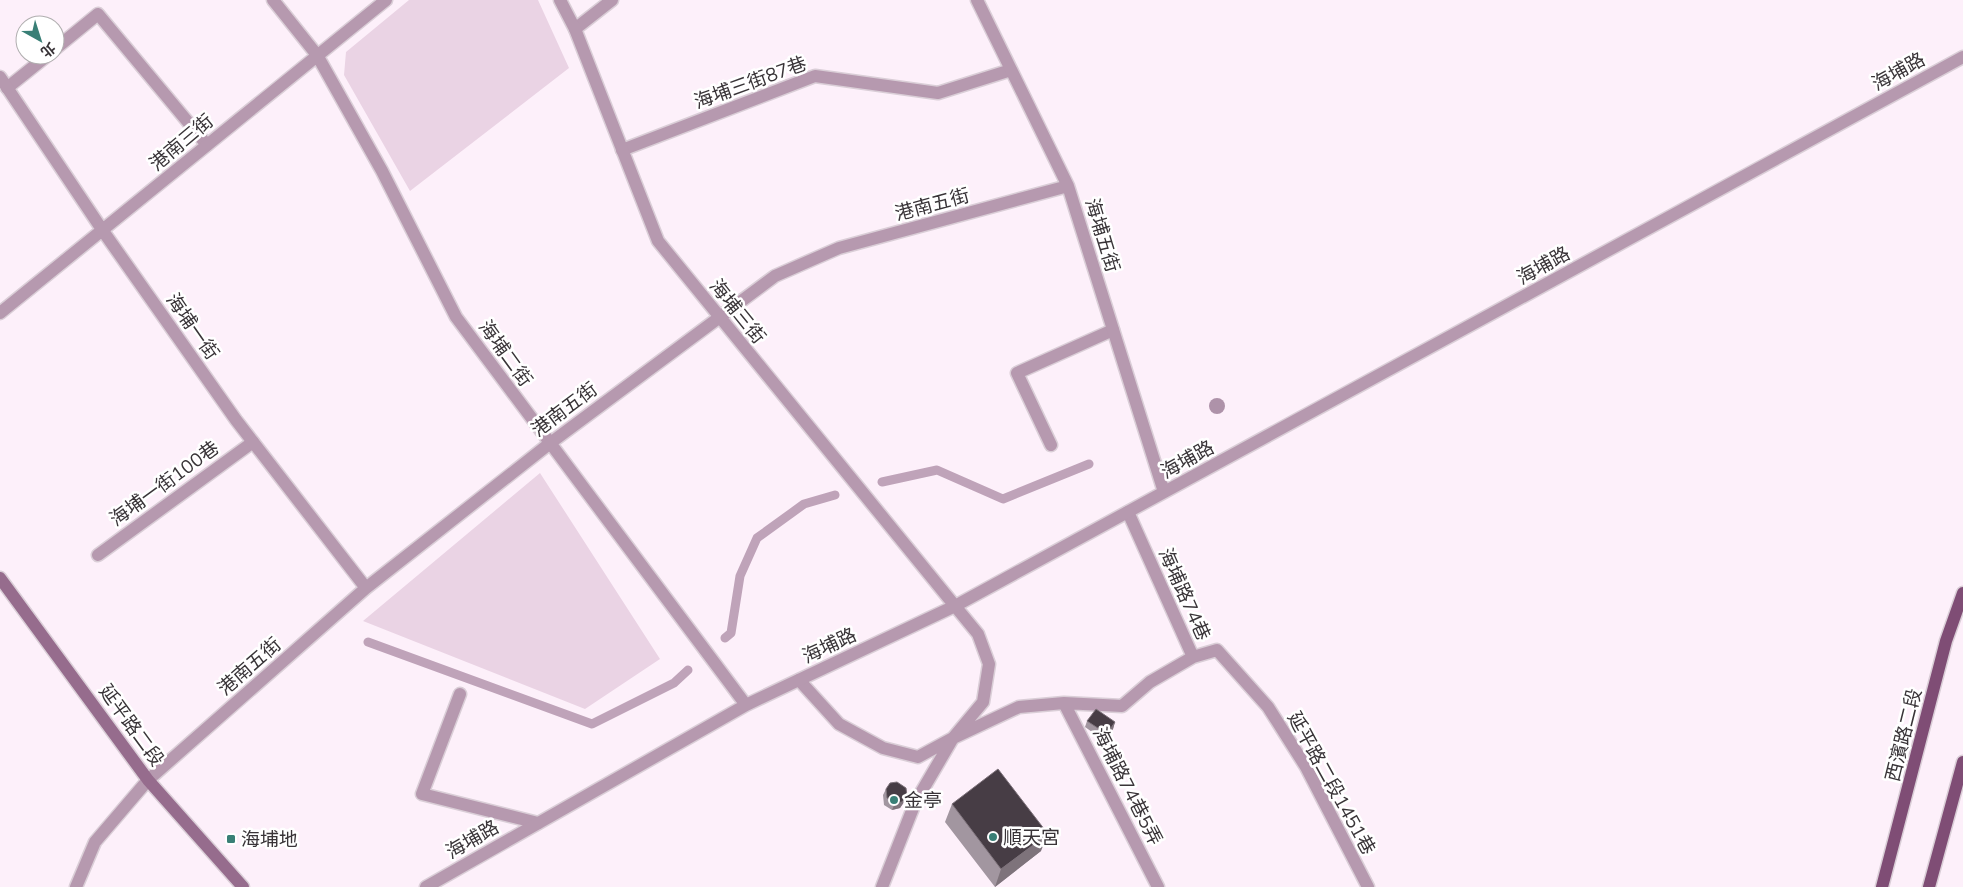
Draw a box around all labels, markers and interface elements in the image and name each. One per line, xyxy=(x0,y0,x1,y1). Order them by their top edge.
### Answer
north arrow xyxy=(15,15,65,65)
text: 北 xyxy=(37,39,59,62)
street label: 海埔路 xyxy=(1867,47,1929,95)
street label: 海埔三街87巷 xyxy=(691,51,809,113)
street label: 港南三街 xyxy=(144,108,218,176)
street label: 港南五街 xyxy=(892,183,972,225)
street label: 海埔五街 xyxy=(1080,195,1126,275)
street label: 海埔路 xyxy=(1512,241,1574,289)
street label: 海埔三街 xyxy=(705,274,771,348)
street label: 海埔一街 xyxy=(161,288,225,364)
street label: 海埔二街 xyxy=(474,315,538,391)
street label: 港南五街 xyxy=(526,377,602,441)
street label: 海埔一街100巷 xyxy=(105,435,223,531)
street label: 海埔路 xyxy=(1156,435,1218,483)
street label: 海埔路74巷 xyxy=(1154,544,1216,644)
street label: 海埔路 xyxy=(798,622,860,668)
street label: 港南五街 xyxy=(212,632,286,700)
street label: 延平路二段 xyxy=(94,680,170,770)
street label: 西濱路二段 xyxy=(1880,686,1926,784)
street label: 延平路二段1451巷 xyxy=(1283,707,1381,859)
street label: 海埔路74巷5弄 xyxy=(1088,723,1168,849)
place label: 金亭 xyxy=(904,788,942,812)
marker: 金亭 xyxy=(888,794,900,806)
street label: 海埔路 xyxy=(441,814,503,864)
place label: 順天宮 xyxy=(1003,825,1060,849)
place label: 海埔地 xyxy=(241,827,298,851)
marker: 順天宮 xyxy=(987,831,999,843)
marker: 海埔地 xyxy=(225,833,237,845)

